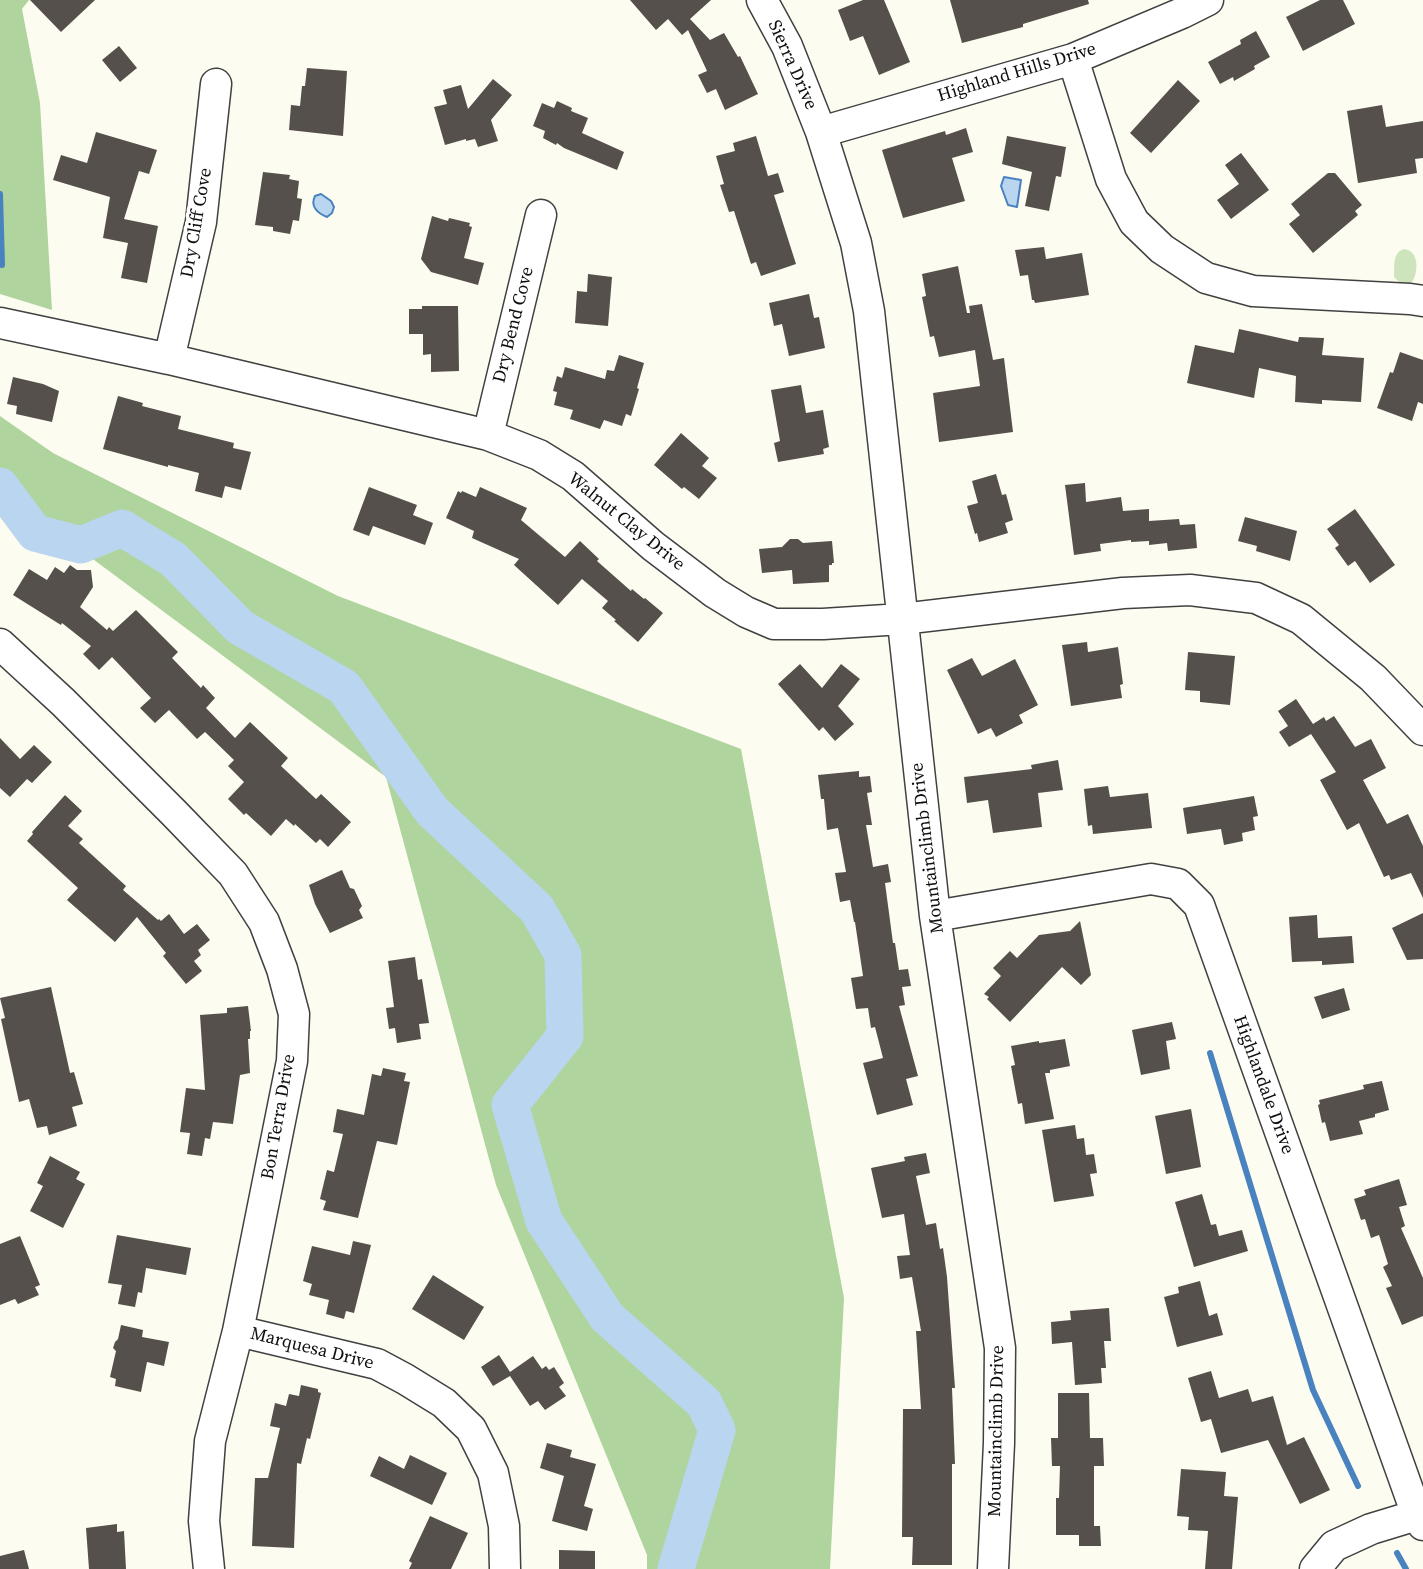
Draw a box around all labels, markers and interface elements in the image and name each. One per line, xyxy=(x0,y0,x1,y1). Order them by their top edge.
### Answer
street label: Sierra Drive xyxy=(763,17,821,113)
street label: Highland Hills Drive xyxy=(935,39,1099,107)
street label: Dry Cliff Cove xyxy=(177,166,217,280)
street label: Dry Bend Cove xyxy=(489,265,539,385)
street label: Walnut Clay Drive xyxy=(563,468,689,576)
street label: Mountainclimb Drive xyxy=(907,761,949,935)
street label: Highlandale Drive xyxy=(1228,1013,1298,1157)
street label: Bon Terra Drive xyxy=(257,1053,301,1181)
street label: Marquesa Drive xyxy=(248,1323,376,1375)
street label: Mountainclimb Drive xyxy=(985,1345,1009,1517)

